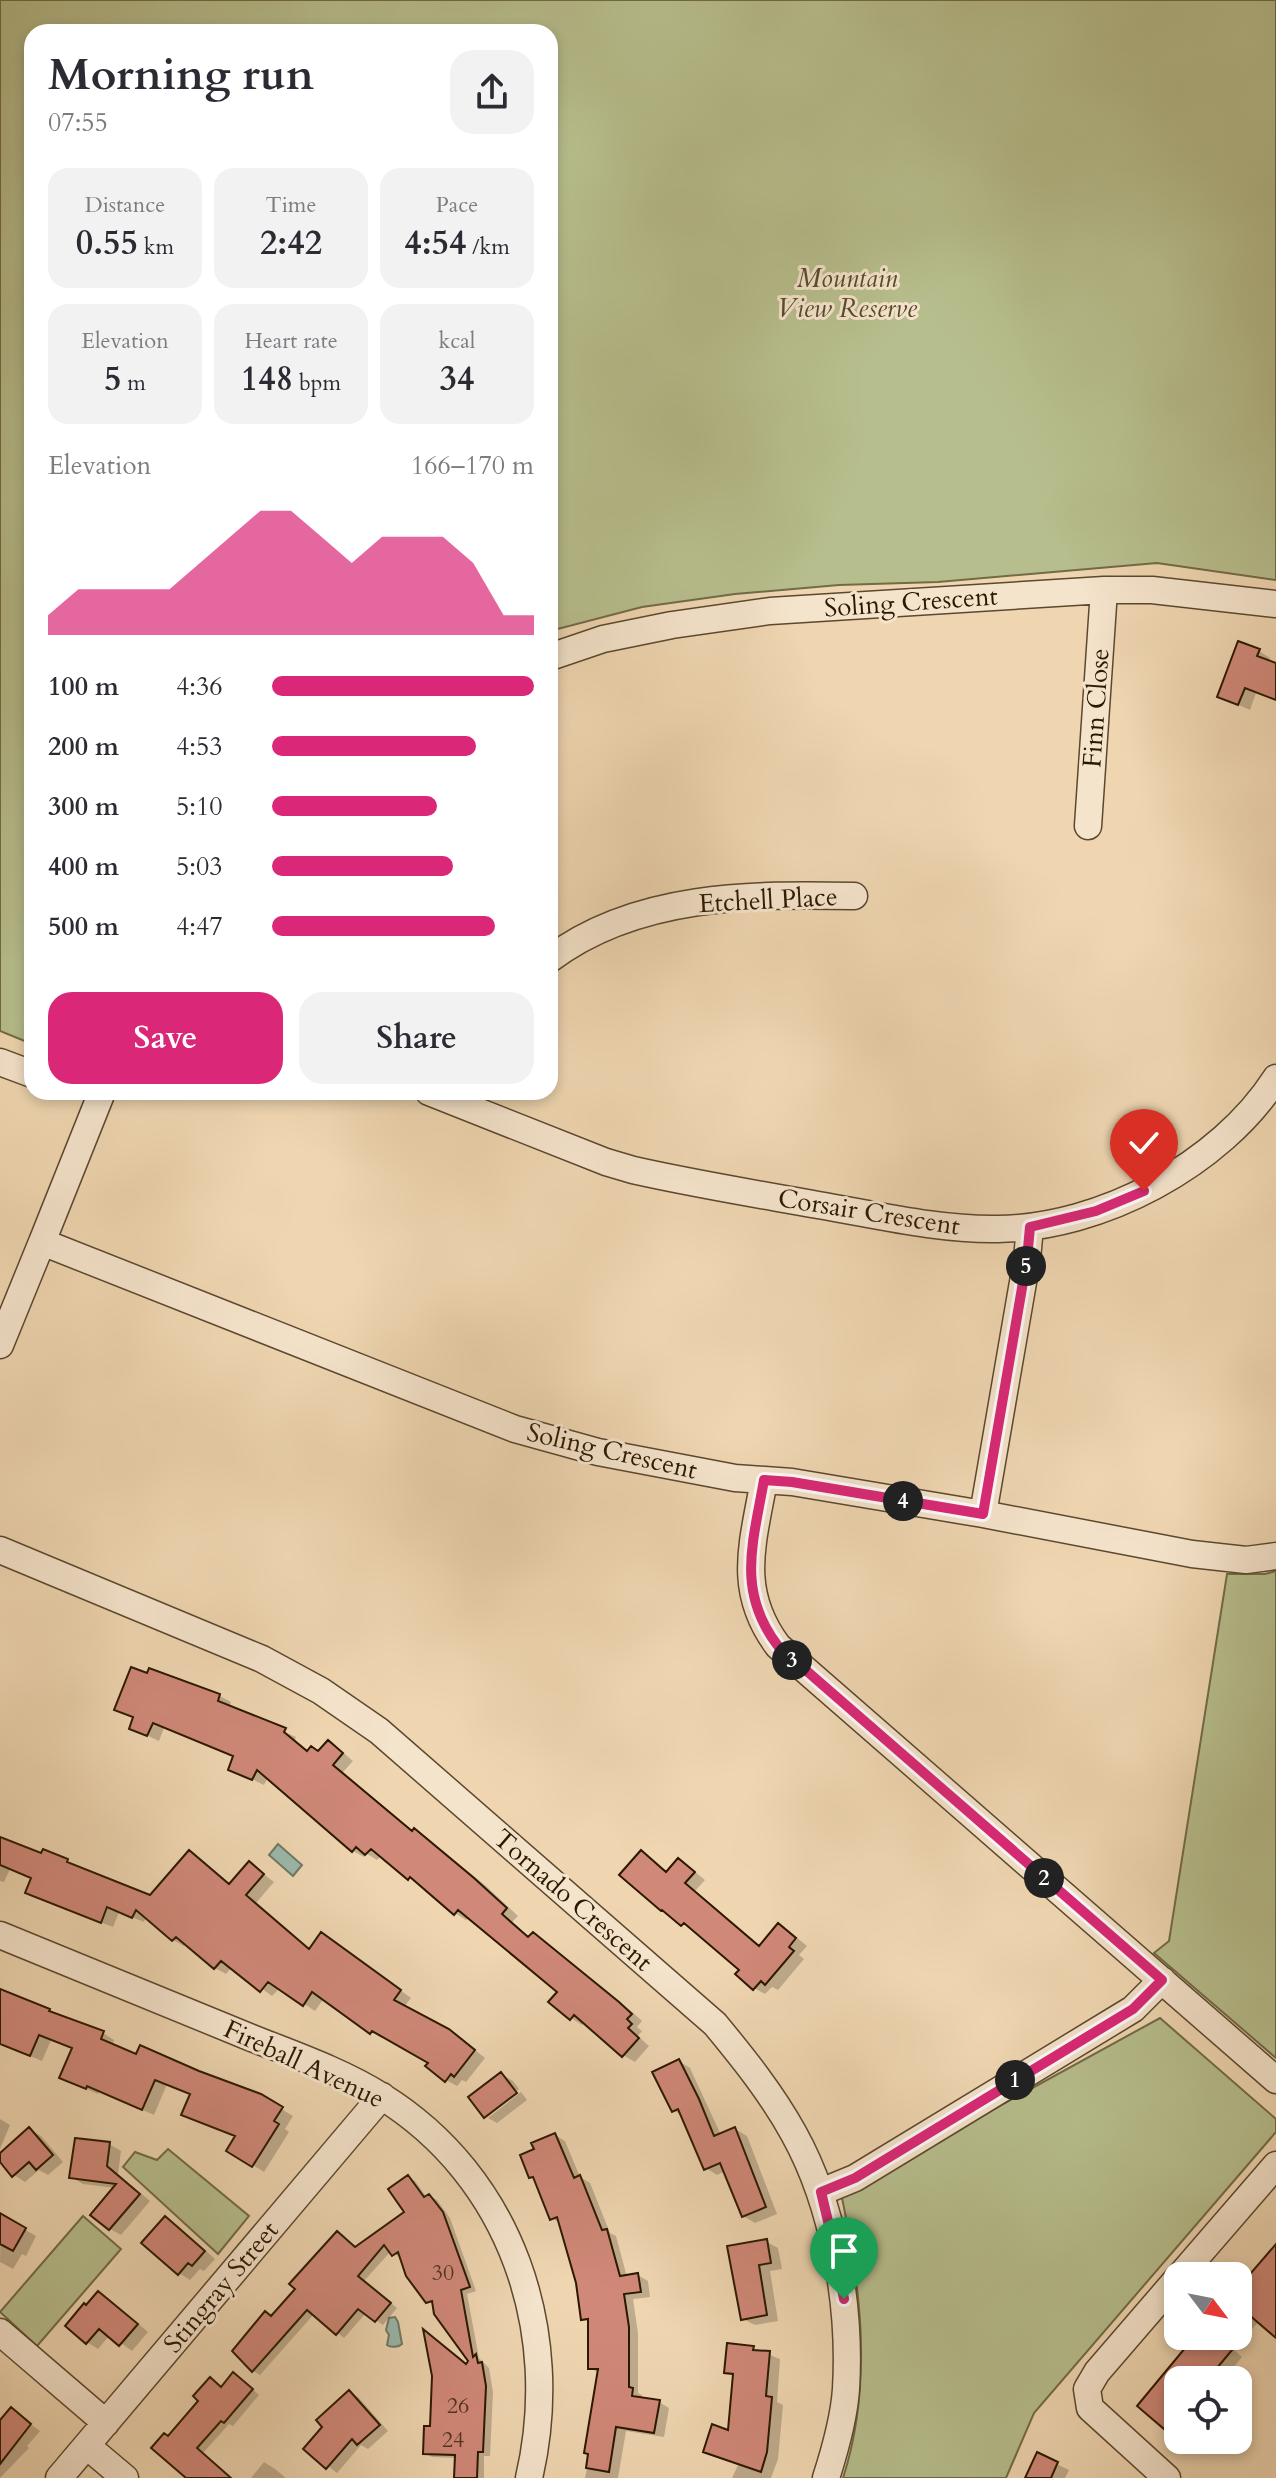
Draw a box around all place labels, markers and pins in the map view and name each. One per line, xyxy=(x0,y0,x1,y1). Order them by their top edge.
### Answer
pin xyxy=(1110,1109,1178,1191)
pin: 5 xyxy=(1006,1246,1046,1286)
pin: 4 xyxy=(883,1481,923,1521)
pin: 3 xyxy=(772,1640,812,1680)
pin: 2 xyxy=(1024,1858,1064,1898)
pin: 1 xyxy=(995,2060,1035,2100)
pin xyxy=(810,2217,878,2299)

